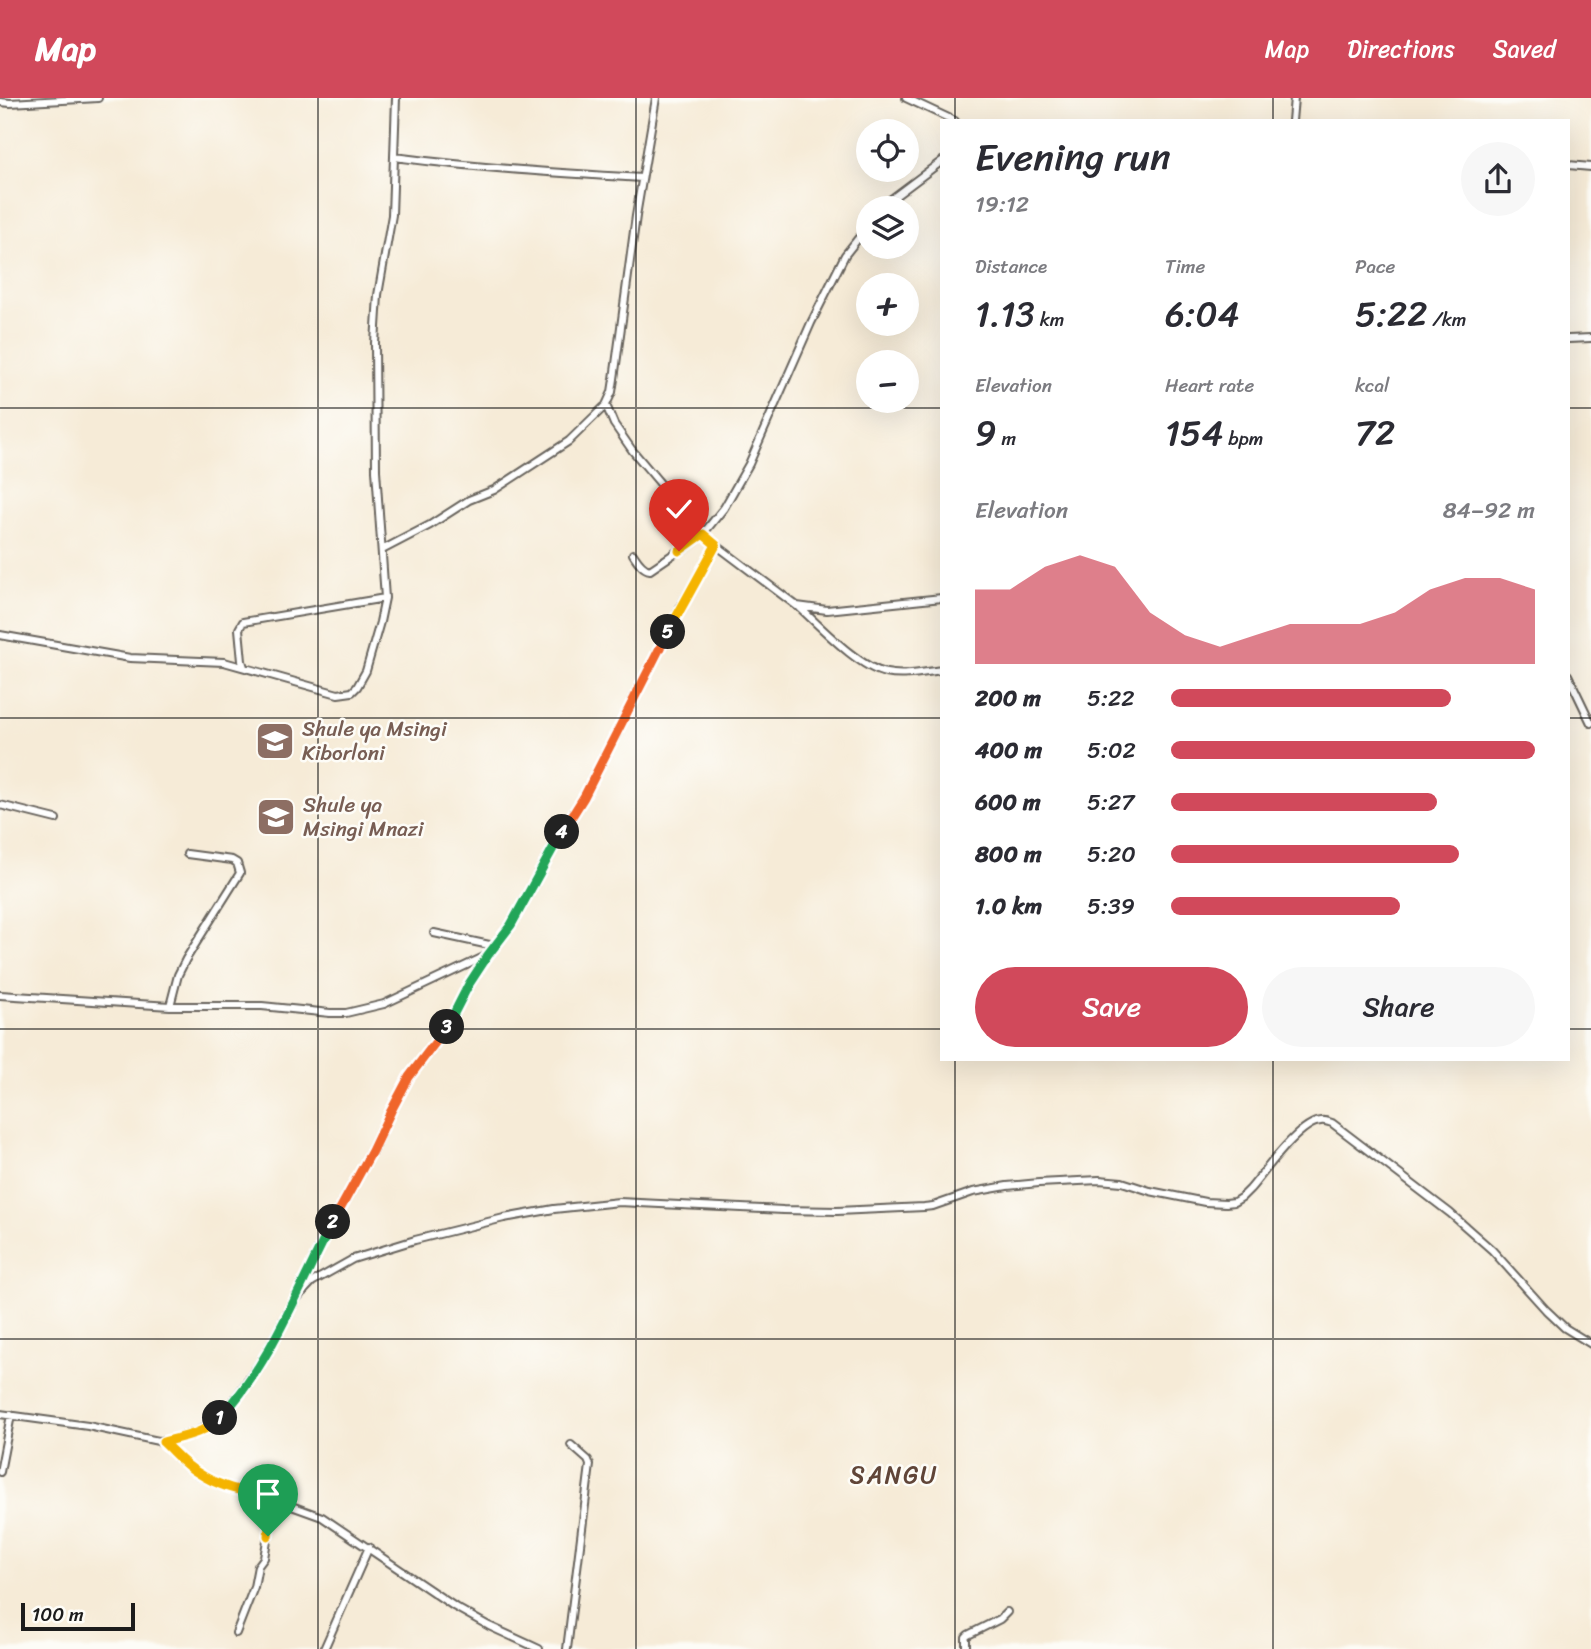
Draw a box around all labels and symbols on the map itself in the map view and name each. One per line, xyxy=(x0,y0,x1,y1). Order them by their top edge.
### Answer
pin xyxy=(649,479,709,551)
pin: 5 xyxy=(650,614,686,650)
place label: Shule ya Msingi Kiborloni xyxy=(302,710,448,772)
school or university icon: Shule ya Msingi Kiborloni xyxy=(254,720,296,762)
place label: Shule ya Msingi Mnazi xyxy=(303,786,425,848)
school or university icon: Shule ya Msingi Mnazi xyxy=(255,796,297,838)
pin: 4 xyxy=(544,814,580,850)
pin: 3 xyxy=(430,1010,464,1044)
pin: 2 xyxy=(316,1204,350,1240)
pin: 1 xyxy=(202,1400,238,1436)
district label: SANGU xyxy=(850,1454,938,1496)
pin xyxy=(238,1464,298,1536)
scale bar xyxy=(21,1600,135,1632)

